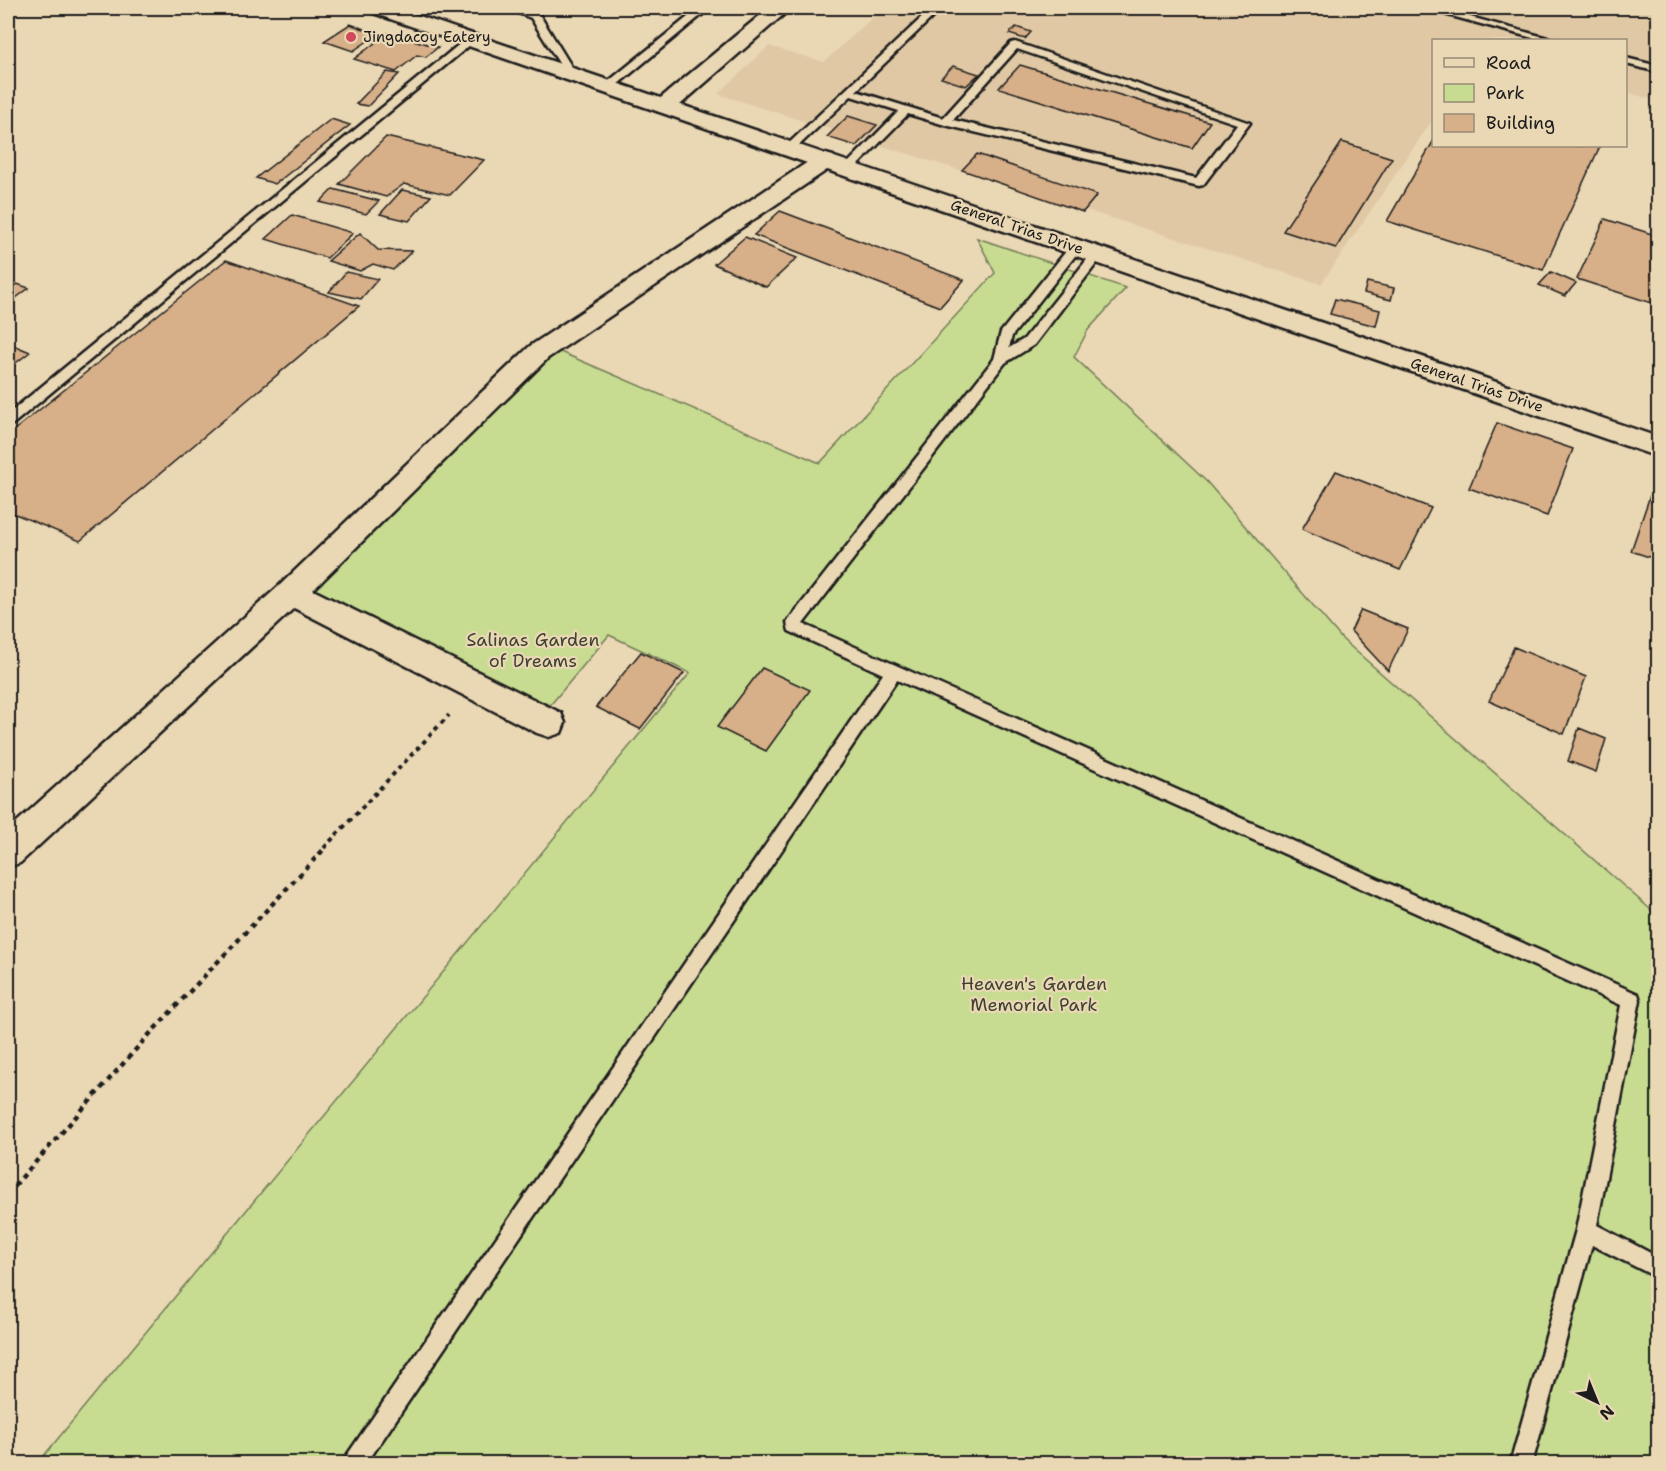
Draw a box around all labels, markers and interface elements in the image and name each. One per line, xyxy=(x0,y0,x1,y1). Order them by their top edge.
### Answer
place label: Jingdacoy Eatery xyxy=(363,27,491,47)
marker: Jingdacoy Eatery xyxy=(344,30,358,44)
legend xyxy=(1432,39,1627,147)
text: Road xyxy=(1486,51,1531,75)
text: Park xyxy=(1486,81,1525,105)
text: Building xyxy=(1486,111,1555,135)
street label: General Trias Drive xyxy=(948,195,1086,259)
street label: General Trias Drive xyxy=(1408,353,1546,417)
park label: Salinas Garden of Dreams xyxy=(467,628,599,673)
park label: Heaven's Garden Memorial Park xyxy=(961,972,1107,1017)
north arrow xyxy=(1567,1372,1627,1432)
text: N xyxy=(1595,1401,1619,1425)

